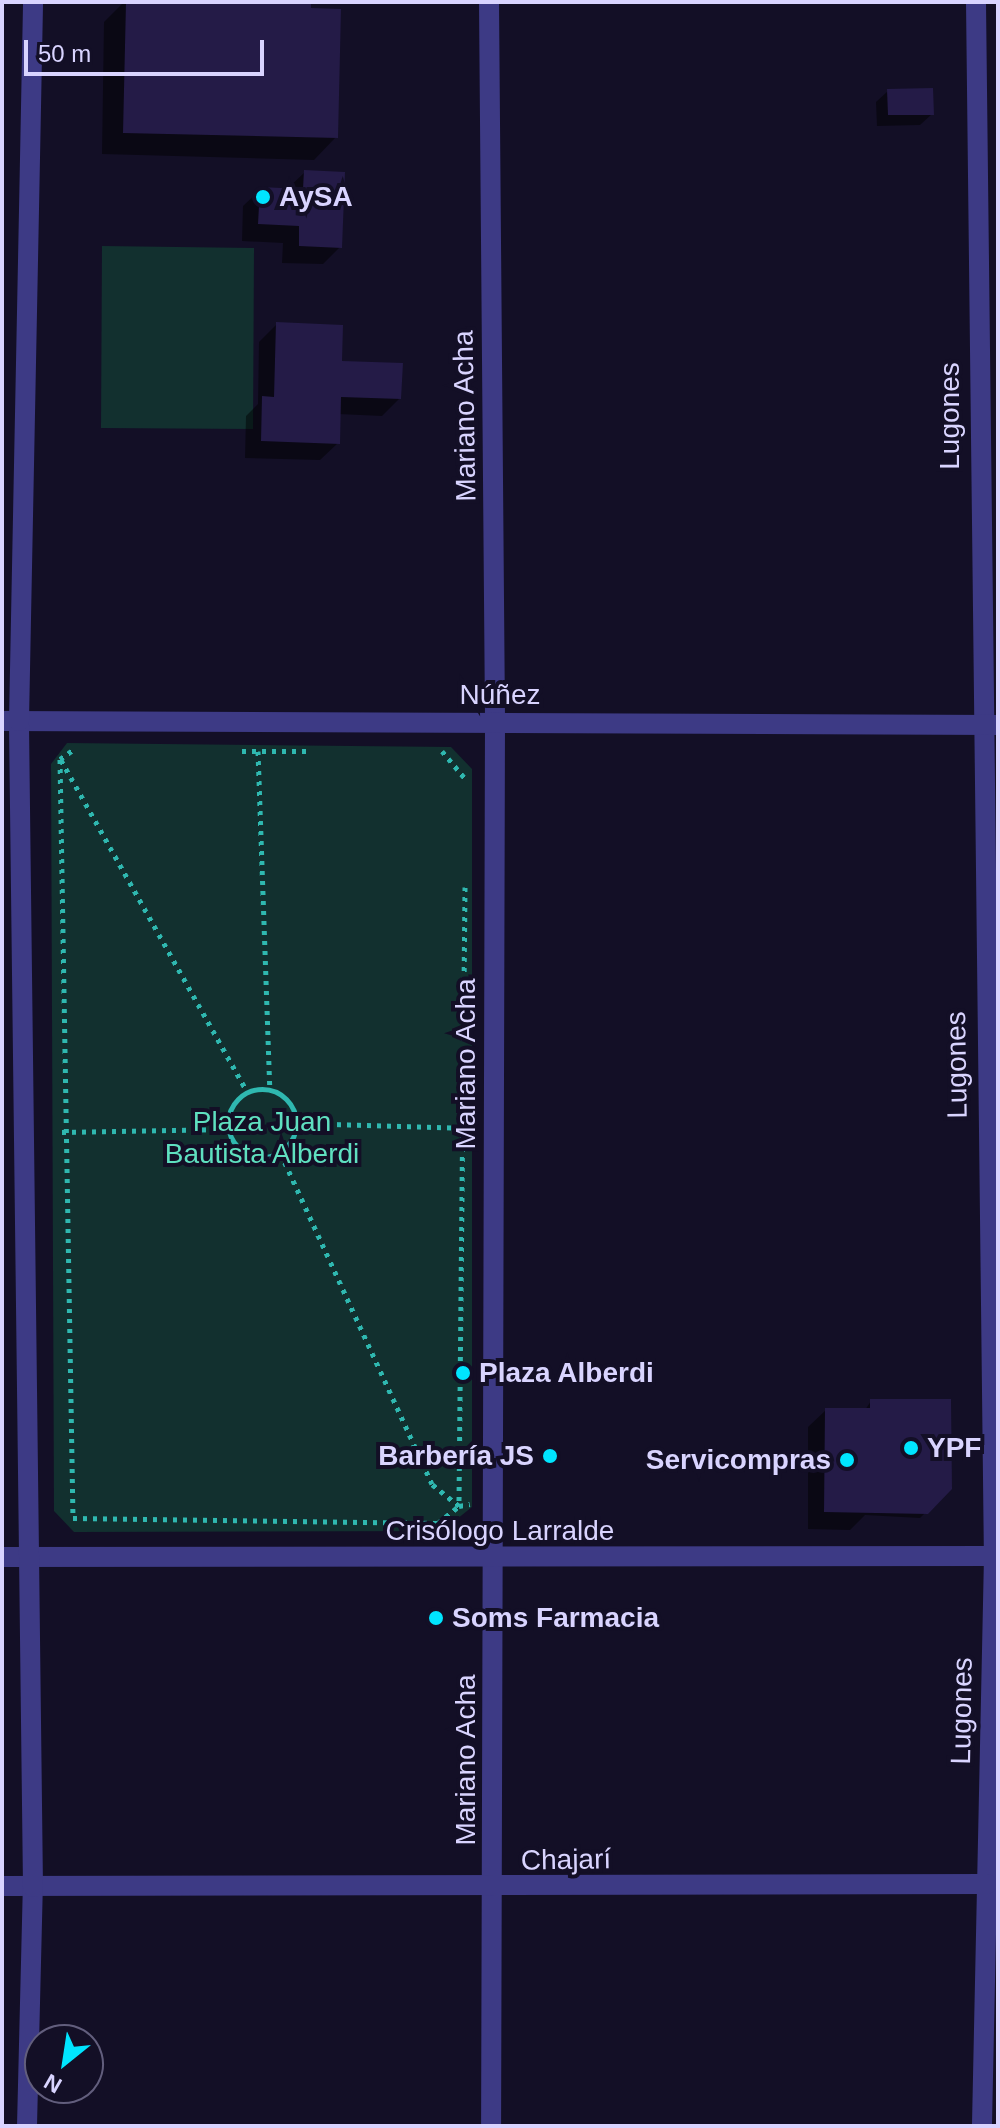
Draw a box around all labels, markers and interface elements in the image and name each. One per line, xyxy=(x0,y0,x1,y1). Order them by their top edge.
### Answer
scale bar xyxy=(28,24,268,74)
text: 50 m xyxy=(38,40,91,67)
place label: AySA xyxy=(279,180,353,214)
marker: AySA xyxy=(254,188,272,206)
street label: Mariano Acha xyxy=(447,329,483,503)
street label: Lugones xyxy=(933,362,967,470)
street label: Núñez xyxy=(460,678,540,712)
street label: Mariano Acha xyxy=(449,978,483,1150)
street label: Lugones xyxy=(939,1011,975,1119)
park label: Plaza Juan Bautista Alberdi xyxy=(164,1105,360,1171)
place label: Plaza Alberdi xyxy=(479,1356,655,1390)
marker: Plaza Alberdi xyxy=(454,1364,472,1382)
place label: YPF xyxy=(927,1431,981,1465)
place label: Barbería JS xyxy=(378,1439,534,1473)
marker: YPF xyxy=(902,1439,920,1457)
place label: Servicompras xyxy=(646,1443,831,1477)
marker: Barbería JS xyxy=(541,1447,559,1465)
marker: Servicompras xyxy=(838,1451,856,1469)
street label: Crisólogo Larralde xyxy=(386,1514,614,1548)
place label: Soms Farmacia xyxy=(452,1601,659,1635)
marker: Soms Farmacia xyxy=(427,1609,445,1627)
street label: Lugones xyxy=(944,1657,980,1765)
street label: Mariano Acha xyxy=(449,1674,483,1846)
street label: Chajarí xyxy=(521,1842,611,1878)
north arrow xyxy=(24,2024,104,2104)
text: N xyxy=(40,2069,66,2098)

